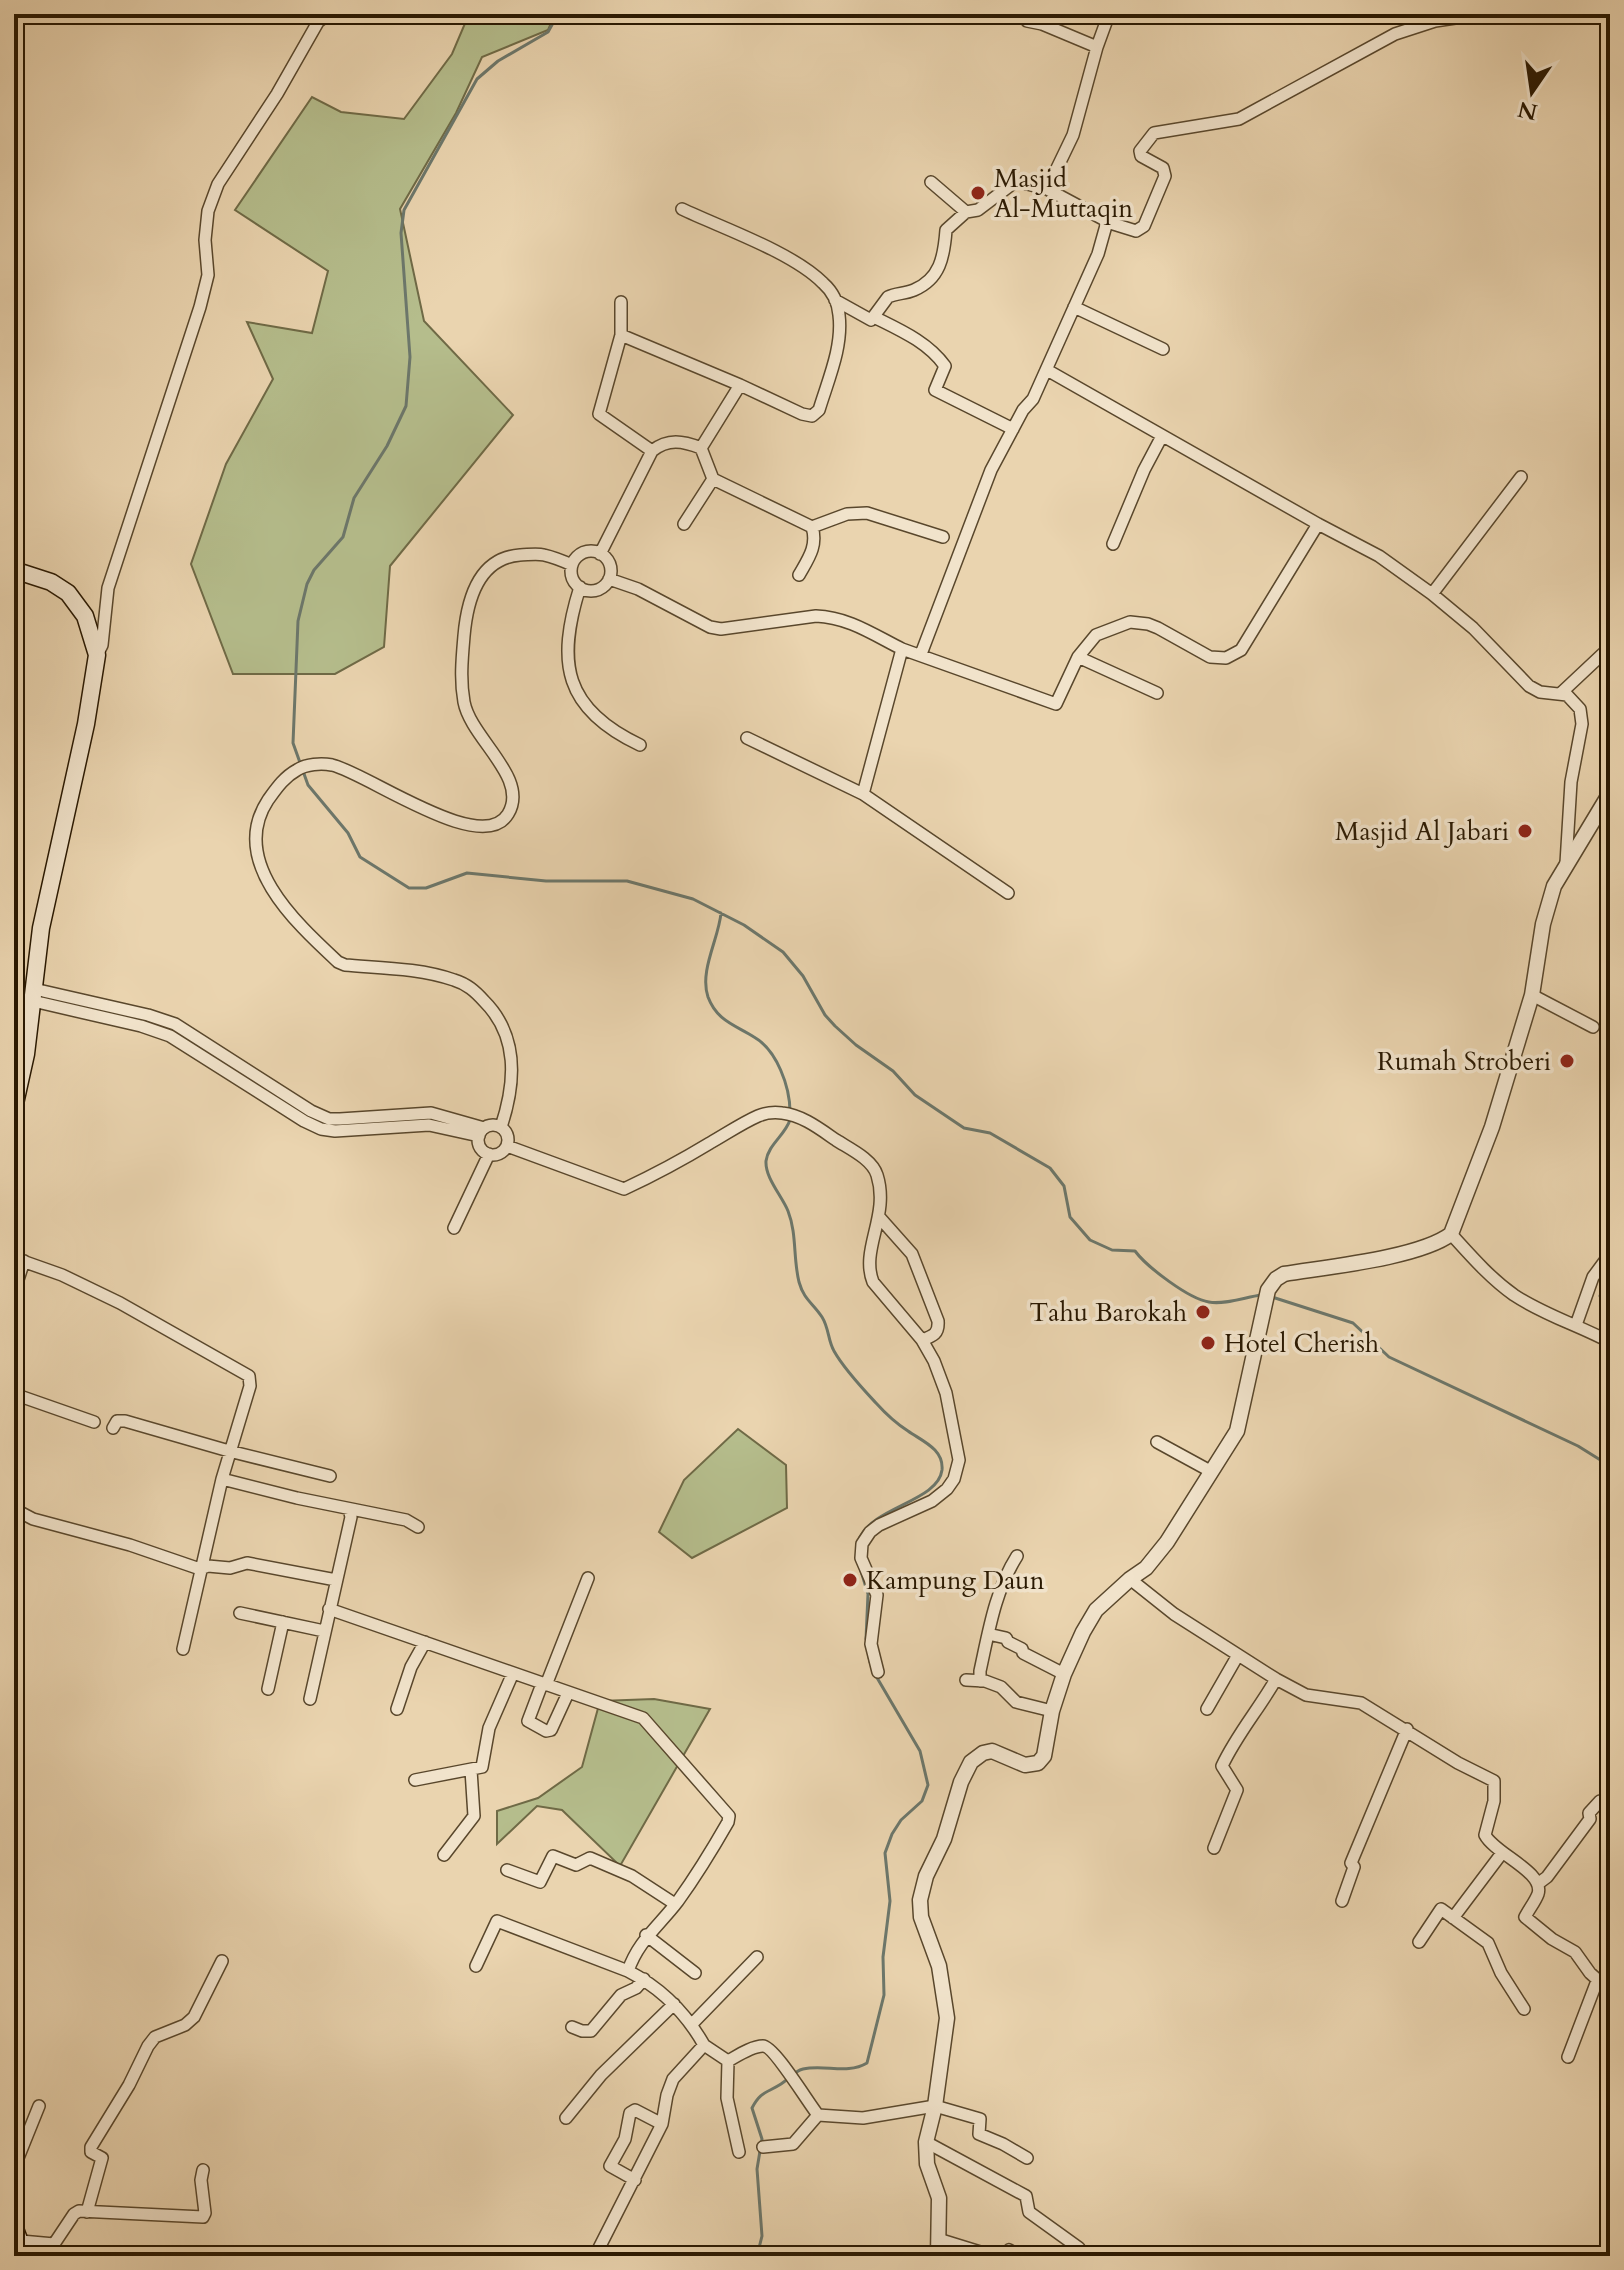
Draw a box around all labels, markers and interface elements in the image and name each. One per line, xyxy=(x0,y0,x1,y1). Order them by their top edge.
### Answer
north arrow xyxy=(1492,52,1572,132)
text: N xyxy=(1515,94,1540,127)
place label: Masjid Al-Muttaqin xyxy=(994,161,1133,226)
marker: Masjid Al-Muttaqin xyxy=(969,184,987,202)
place label: Masjid Al Jabari xyxy=(1335,814,1509,849)
marker: Masjid Al Jabari xyxy=(1516,822,1534,840)
place label: Rumah Stroberi xyxy=(1377,1044,1551,1079)
marker: Rumah Stroberi xyxy=(1558,1052,1576,1070)
place label: Tahu Barokah xyxy=(1029,1295,1187,1330)
marker: Tahu Barokah xyxy=(1194,1303,1212,1321)
place label: Hotel Cherish xyxy=(1224,1326,1379,1361)
marker: Hotel Cherish xyxy=(1199,1334,1217,1352)
place label: Kampung Daun xyxy=(866,1563,1045,1598)
marker: Kampung Daun xyxy=(841,1571,859,1589)

